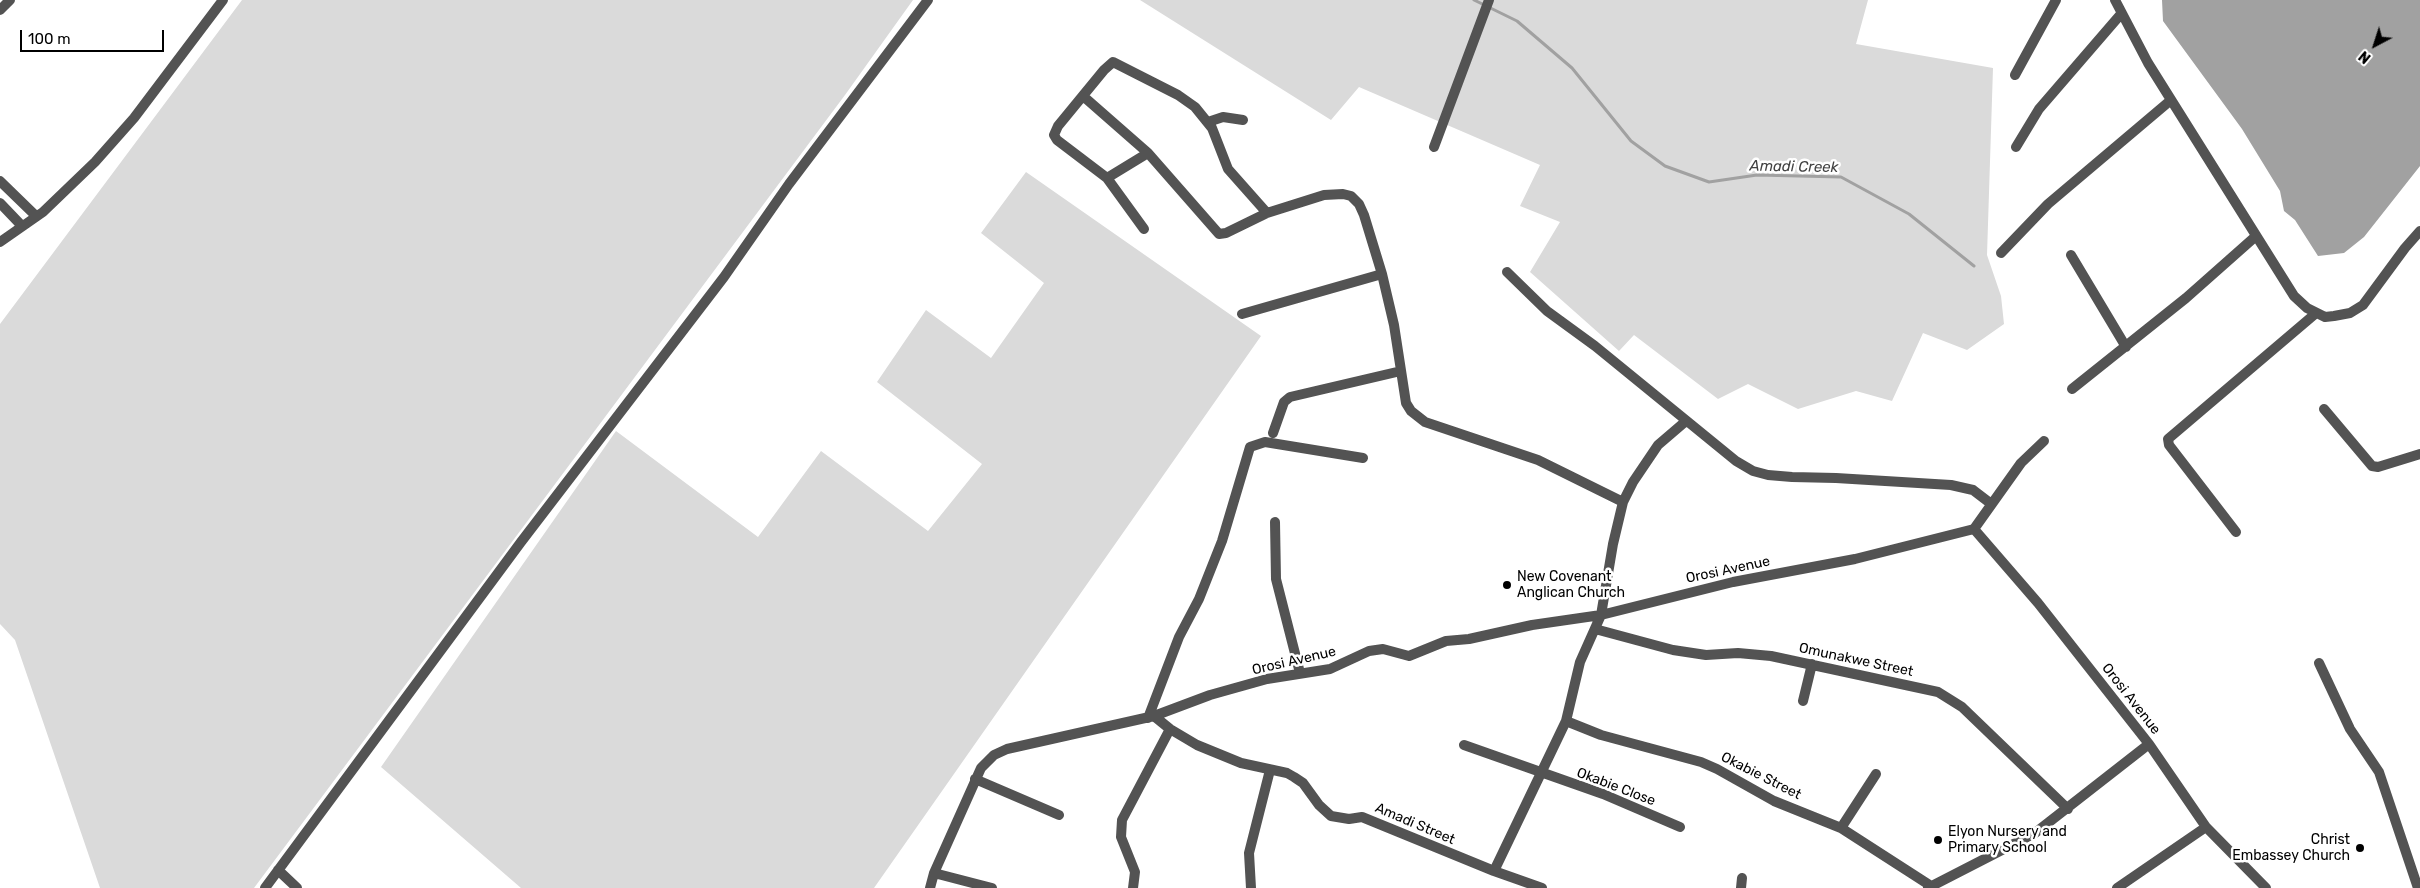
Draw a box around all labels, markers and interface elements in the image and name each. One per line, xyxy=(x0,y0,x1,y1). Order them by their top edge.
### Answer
scale bar xyxy=(22,20,166,52)
north arrow xyxy=(2350,20,2400,70)
text: 100 m xyxy=(28,30,70,48)
text: N xyxy=(2356,47,2374,67)
water label: Amadi Creek xyxy=(1750,157,1838,177)
street label: Orosi Avenue xyxy=(1684,553,1772,587)
place label: New Covenant Anglican Church xyxy=(1517,569,1625,602)
marker: New Covenant Anglican Church xyxy=(1501,579,1513,591)
street label: Omunakwe Street xyxy=(1797,640,1915,680)
street label: Orosi Avenue xyxy=(1250,643,1338,679)
street label: Orosi Avenue xyxy=(2098,660,2164,738)
street label: Okabie Street xyxy=(1718,749,1804,803)
street label: Okabie Close xyxy=(1574,764,1658,810)
street label: Amadi Street xyxy=(1373,800,1457,848)
place label: Elyon Nursery and Primary School xyxy=(1948,824,2067,856)
place label: Christ Embassey Church xyxy=(2232,832,2350,864)
marker: Elyon Nursery and Primary School xyxy=(1932,834,1944,846)
marker: Christ Embassey Church xyxy=(2354,842,2366,854)

